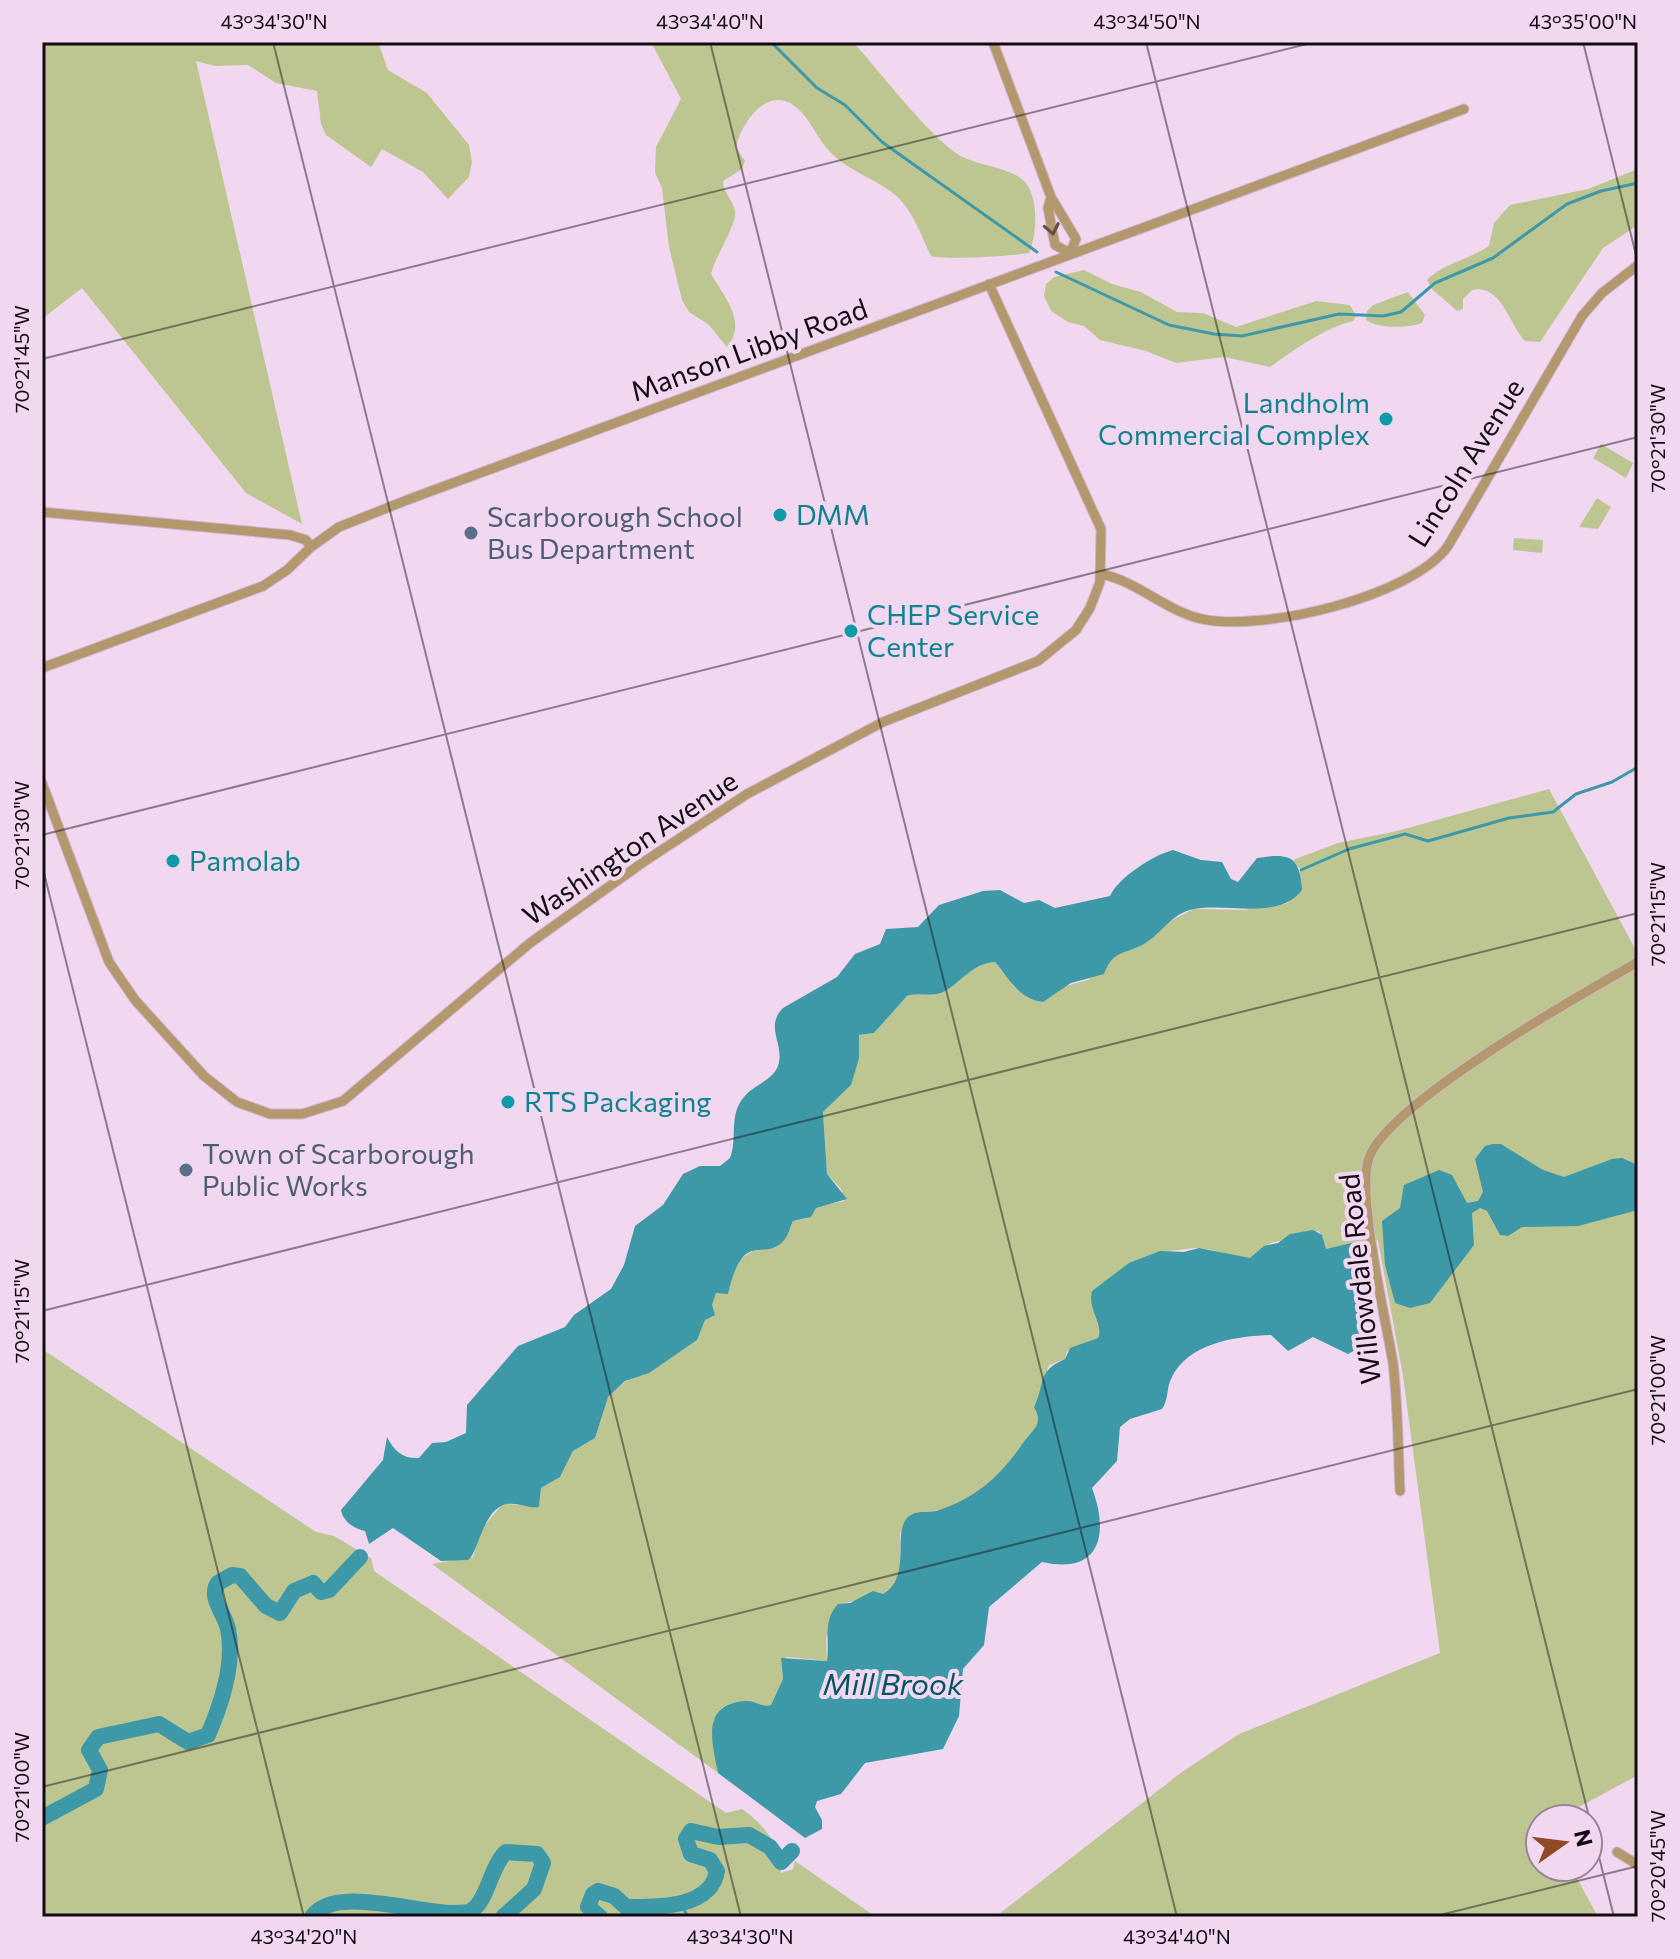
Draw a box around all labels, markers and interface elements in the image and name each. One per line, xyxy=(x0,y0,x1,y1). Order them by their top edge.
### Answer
text: 43°34'30"N xyxy=(220,9,328,33)
text: 43°34'40"N xyxy=(656,9,764,33)
text: 43°34'50"N xyxy=(1093,9,1201,33)
text: 43°35'00"N xyxy=(1529,9,1637,33)
one-way arrow xyxy=(1043,222,1060,235)
street label: Manson Libby Road xyxy=(626,290,872,408)
text: 70°21'45"W xyxy=(9,305,33,413)
street label: Lincoln Avenue xyxy=(1400,372,1530,553)
text: 70°21'30"W xyxy=(1645,384,1669,492)
place label: Landholm Commercial Complex xyxy=(1098,385,1370,451)
marker: Landholm Commercial Complex xyxy=(1377,410,1395,428)
place label: DMM xyxy=(796,497,870,531)
place label: Scarborough School Bus Department xyxy=(487,499,743,565)
marker: DMM xyxy=(771,506,789,524)
marker: Scarborough School Bus Department xyxy=(462,524,480,542)
place label: CHEP Service Center xyxy=(867,597,1039,663)
marker: CHEP Service Center xyxy=(842,622,860,640)
street label: Washington Avenue xyxy=(516,763,743,932)
text: 70°21'30"W xyxy=(9,781,33,889)
place label: Pamolab xyxy=(189,843,301,877)
marker: Pamolab xyxy=(164,852,182,870)
text: 70°21'15"W xyxy=(1645,862,1669,966)
place label: RTS Packaging xyxy=(524,1084,711,1118)
marker: RTS Packaging xyxy=(499,1093,517,1111)
place label: Town of Scarborough Public Works xyxy=(202,1136,474,1202)
marker: Town of Scarborough Public Works xyxy=(177,1161,195,1179)
street label: Willowdale Road xyxy=(1331,1172,1387,1386)
text: 70°21'15"W xyxy=(9,1259,33,1363)
text: 70°21'00"W xyxy=(1645,1335,1669,1445)
water label: Mill Brook xyxy=(823,1664,964,1701)
text: 70°21'00"W xyxy=(9,1732,33,1842)
north arrow xyxy=(1524,1803,1604,1883)
text: 70°20'45"W xyxy=(1645,1810,1669,1922)
text: N xyxy=(1569,1827,1599,1849)
text: 43°34'20"N xyxy=(251,1924,357,1948)
text: 43°34'30"N xyxy=(686,1924,794,1948)
text: 43°34'40"N xyxy=(1123,1924,1231,1948)

